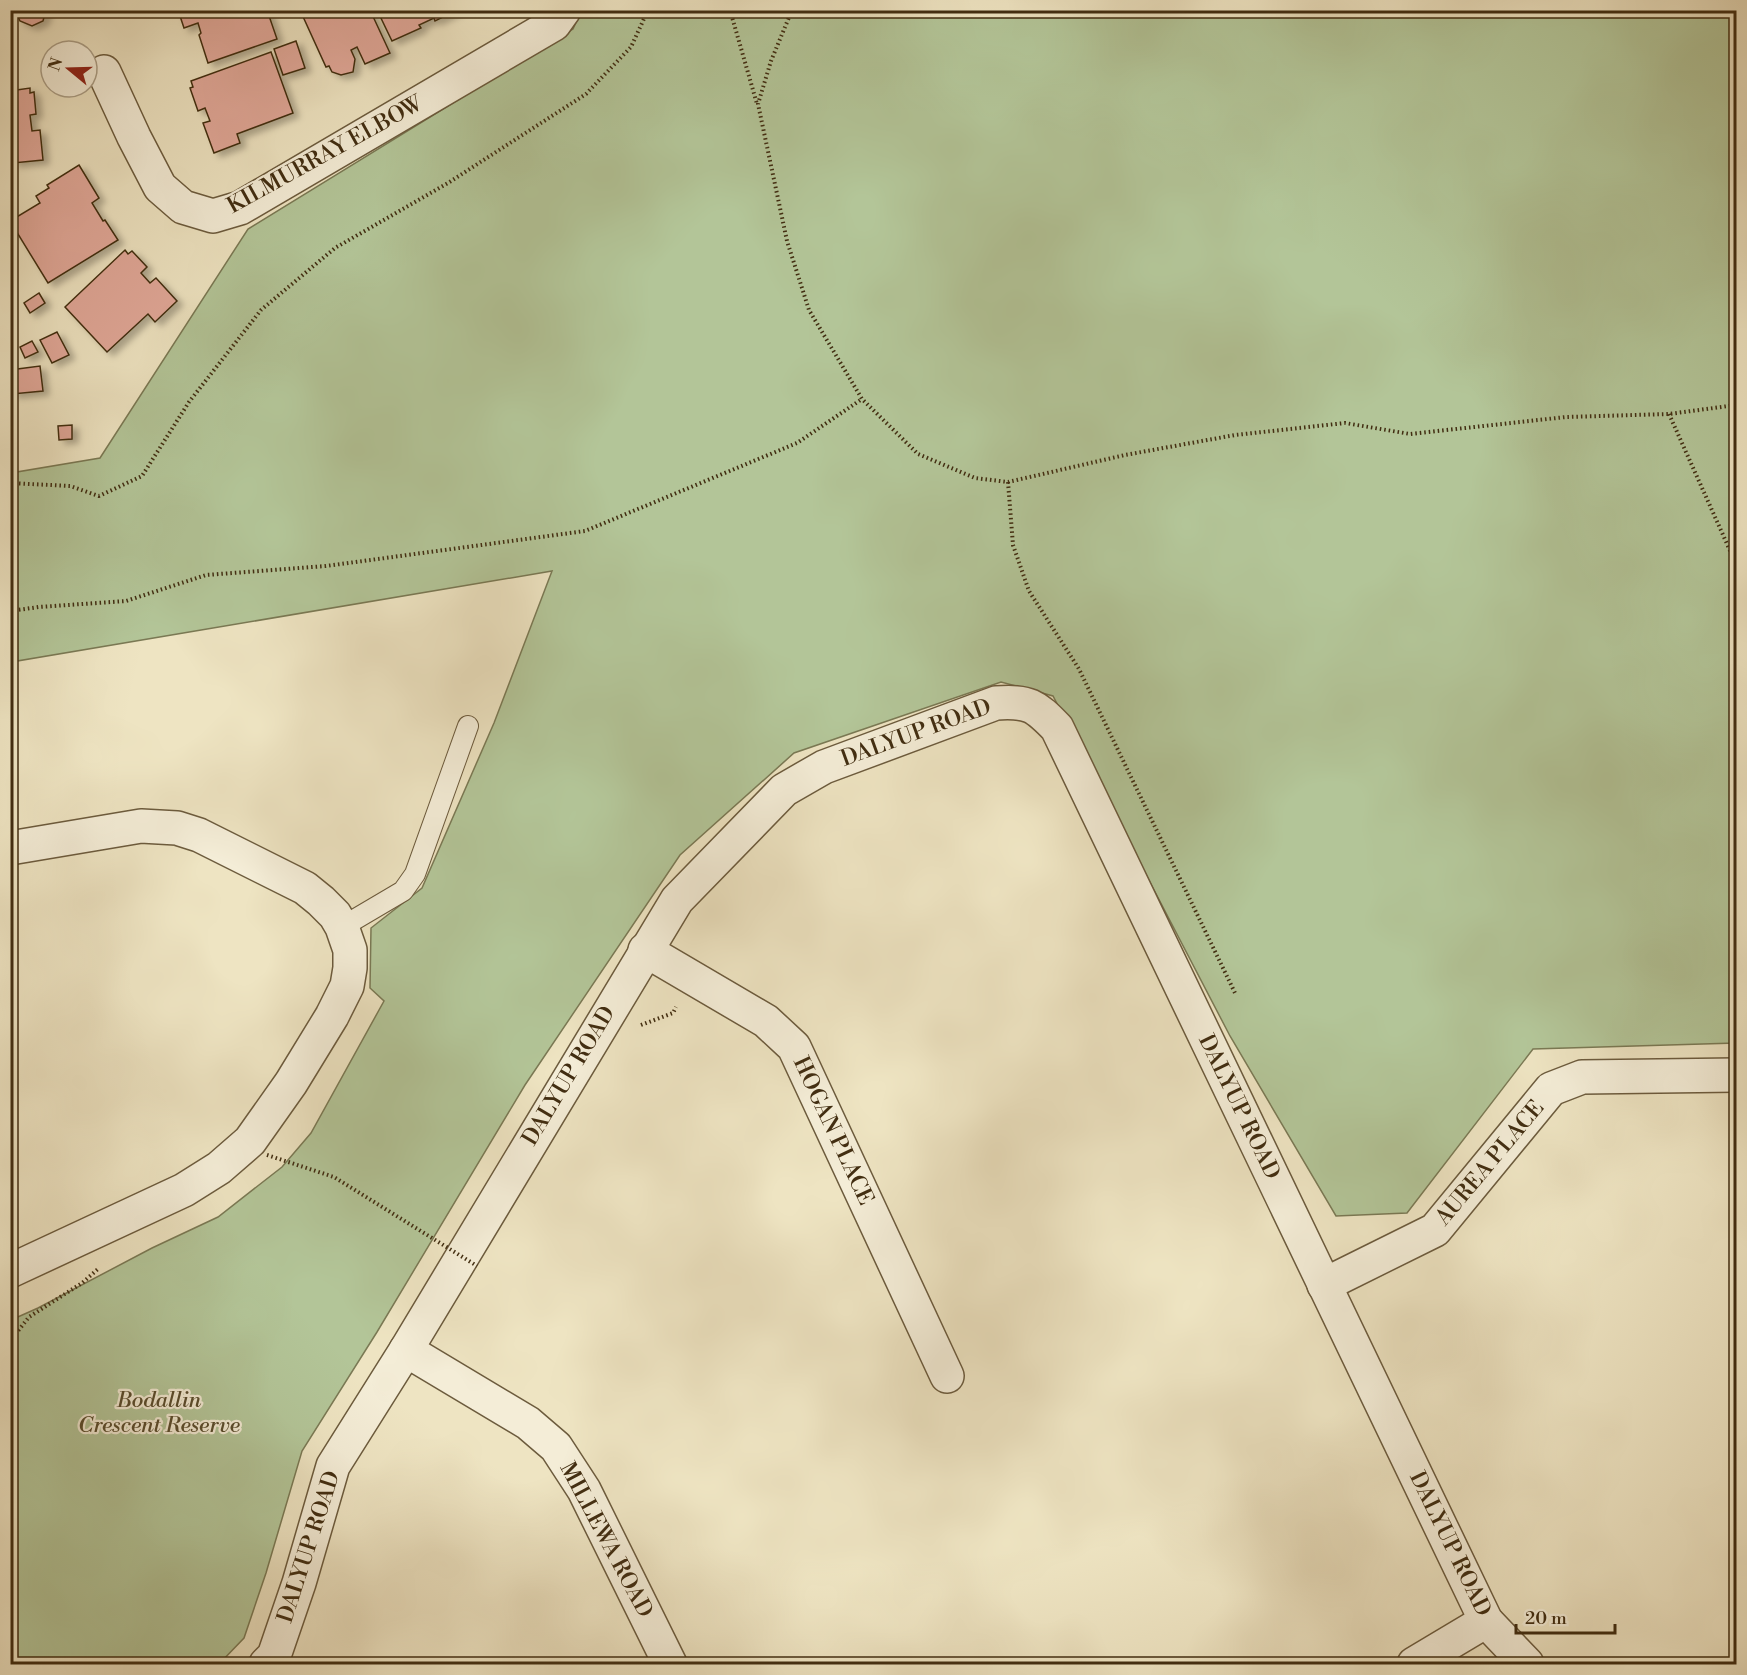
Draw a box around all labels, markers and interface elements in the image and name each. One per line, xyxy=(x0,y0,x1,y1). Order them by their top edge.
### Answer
north arrow xyxy=(39,39,99,99)
text: N xyxy=(44,55,67,74)
street label: KILMURRAY ELBOW xyxy=(223,90,428,220)
street label: DALYUP ROAD xyxy=(837,693,995,773)
street label: DALYUP ROAD xyxy=(517,1001,621,1151)
street label: DALYUP ROAD xyxy=(1192,1030,1286,1184)
street label: HOGAN PLACE xyxy=(787,1052,879,1210)
street label: AUREA PLACE xyxy=(1429,1095,1550,1232)
park label: Bodallin Crescent Reserve xyxy=(78,1387,240,1439)
street label: MILLEWA ROAD xyxy=(554,1458,658,1622)
street label: DALYUP ROAD xyxy=(1403,1467,1497,1621)
street label: DALYUP ROAD xyxy=(272,1468,346,1626)
scale bar xyxy=(1516,1597,1615,1635)
text: 20 m xyxy=(1525,1607,1567,1630)

